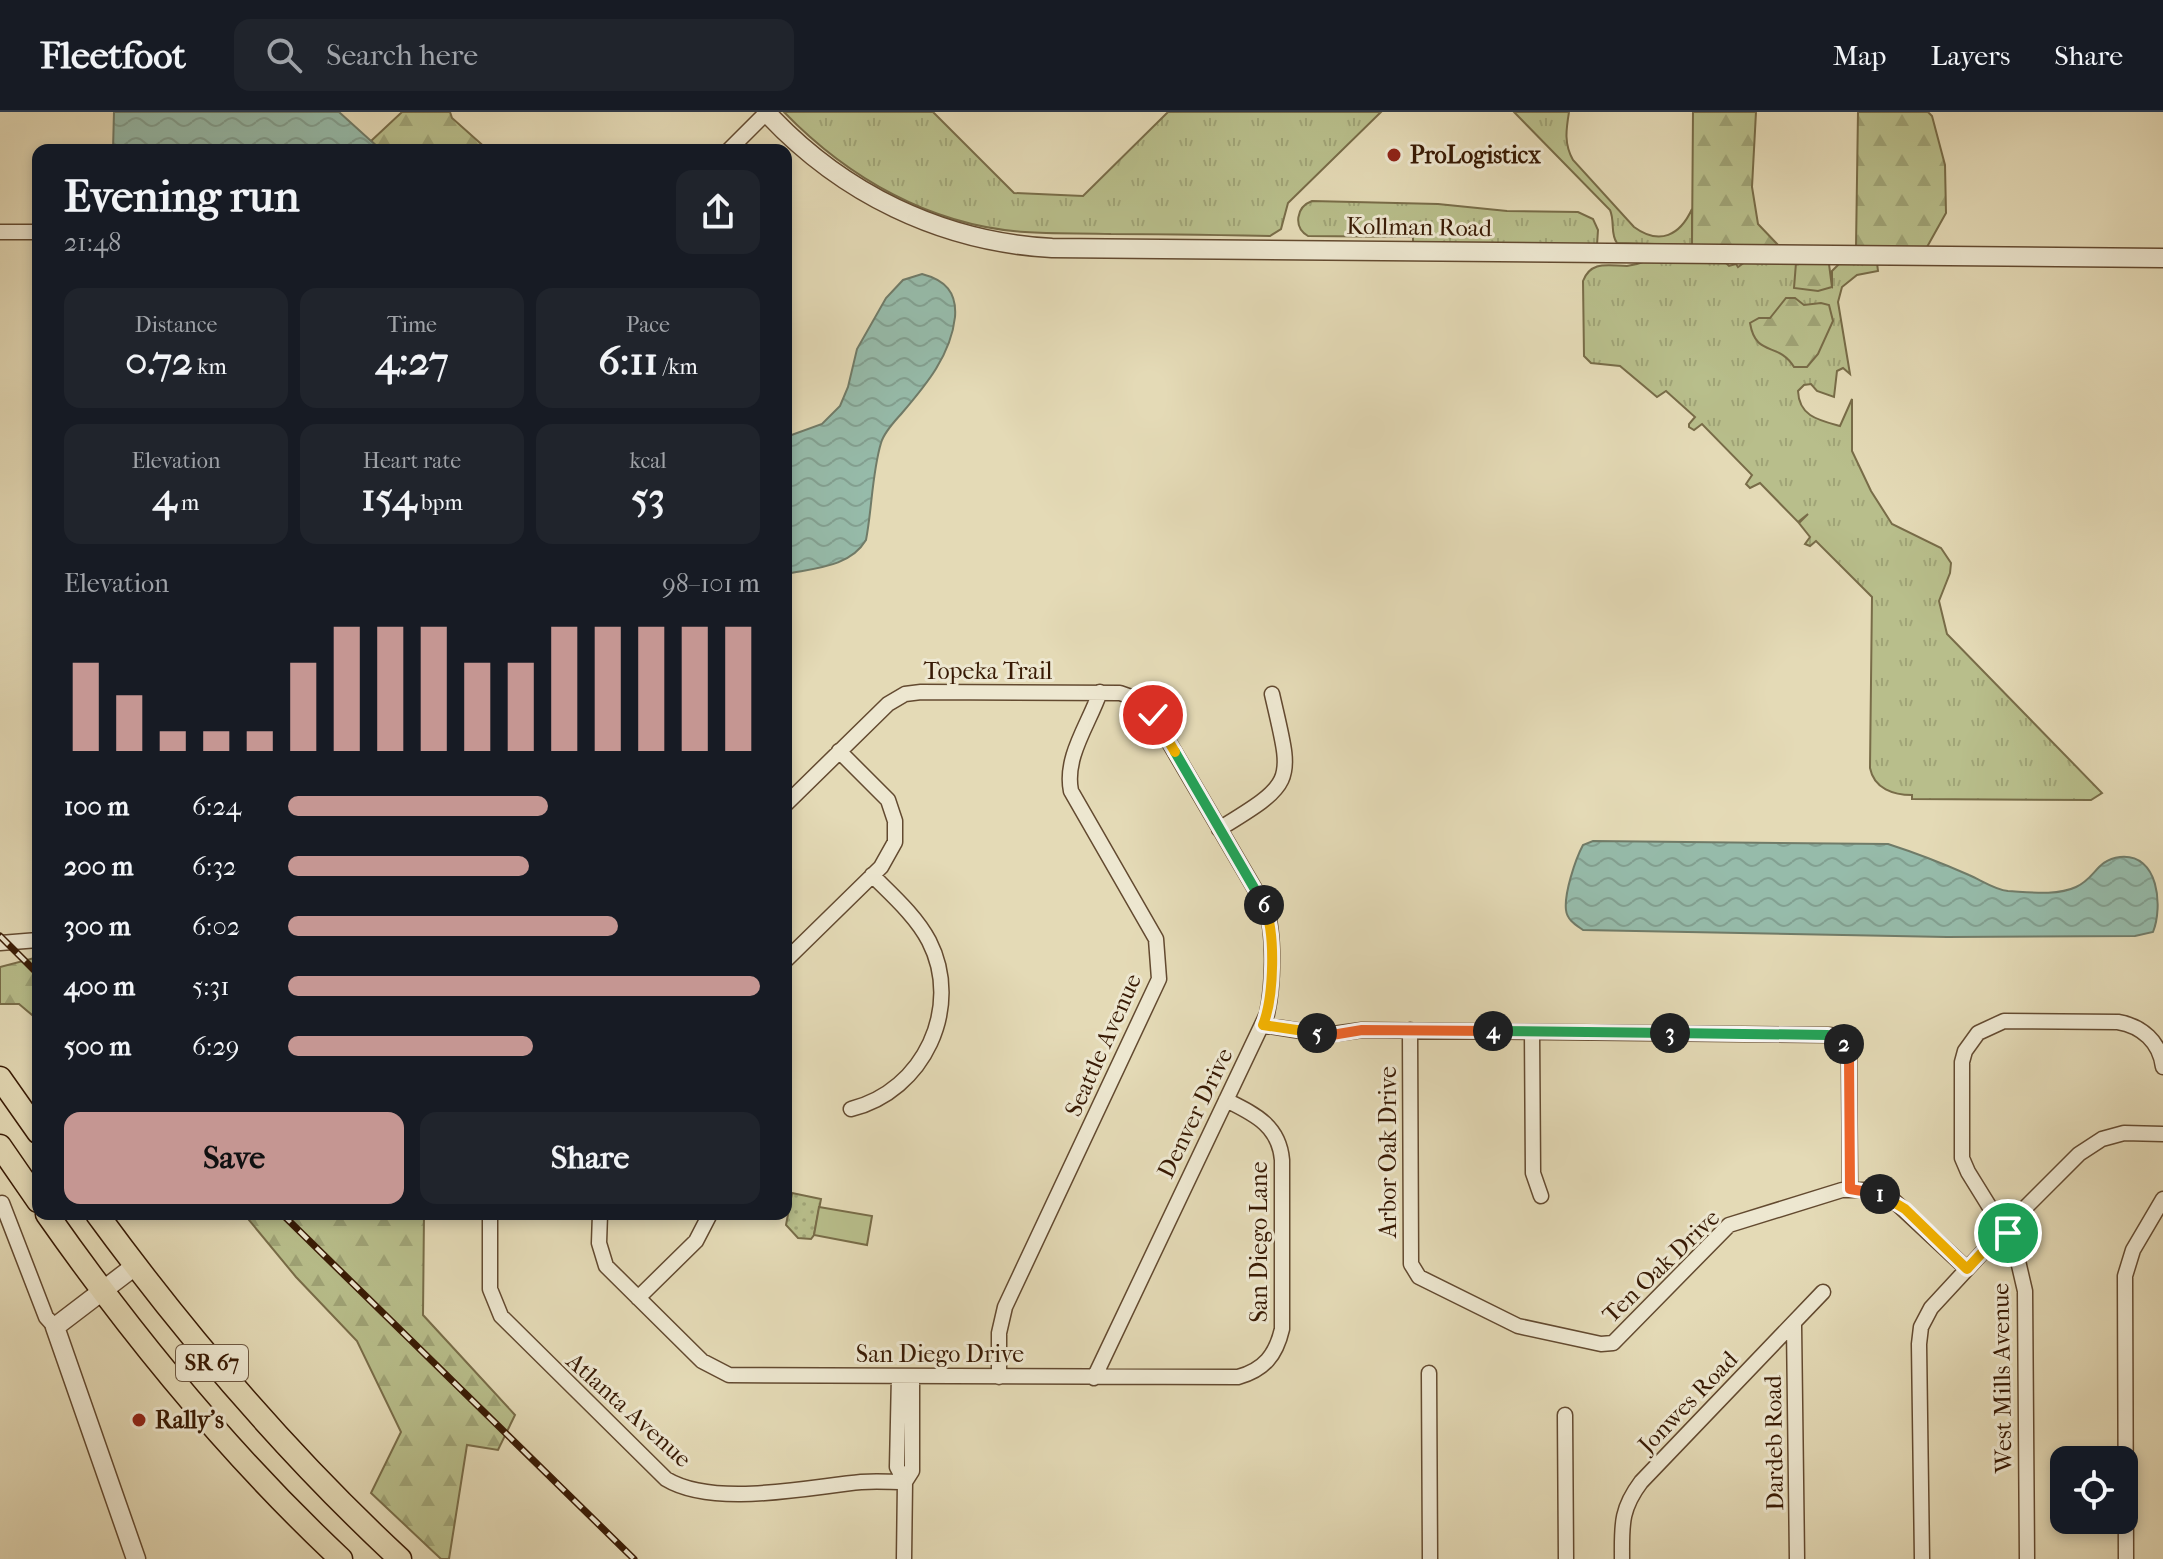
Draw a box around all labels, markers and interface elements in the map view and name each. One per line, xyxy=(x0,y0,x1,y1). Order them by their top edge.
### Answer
search box xyxy=(234,19,794,91)
text: Fleetfoot xyxy=(40,33,186,78)
icon: search xyxy=(262,33,306,77)
text: Search here xyxy=(326,38,478,73)
text: Map xyxy=(1833,39,1886,72)
text: Layers xyxy=(1930,39,2010,72)
text: Share xyxy=(2054,39,2123,72)
place label: ProLogisticx xyxy=(1410,141,1541,169)
marker: ProLogisticx xyxy=(1385,146,1403,164)
button: share xyxy=(676,170,760,254)
text: Evening run xyxy=(64,171,299,222)
street label: Kollman Road xyxy=(1346,212,1493,242)
text: 21:48 xyxy=(64,227,121,258)
text: Distance xyxy=(135,312,217,338)
text: Time xyxy=(387,312,437,338)
text: Pace xyxy=(626,312,670,338)
text: 0.72 xyxy=(125,338,192,384)
text: 4:27 xyxy=(375,338,449,384)
text: 6:11 xyxy=(598,338,658,384)
text: km xyxy=(192,354,227,380)
text: /km xyxy=(658,354,698,380)
text: Elevation xyxy=(132,448,220,474)
text: Heart rate xyxy=(363,448,461,474)
text: kcal xyxy=(629,448,667,474)
text: 4 xyxy=(153,474,176,520)
text: 154 xyxy=(361,474,416,520)
text: 53 xyxy=(631,474,665,520)
text: m xyxy=(176,490,199,516)
text: bpm xyxy=(416,490,463,516)
text: Elevation xyxy=(64,568,169,599)
text: 98–101 m xyxy=(662,568,760,599)
street label: Topeka Trail xyxy=(923,657,1053,685)
pin xyxy=(1119,681,1187,749)
icon: check xyxy=(1131,693,1175,737)
text: 100 m xyxy=(64,791,129,822)
text: 6:24 xyxy=(192,791,241,822)
text: 200 m xyxy=(64,851,133,882)
text: 6:32 xyxy=(192,851,236,882)
pin: 6 xyxy=(1244,885,1284,925)
text: 6 xyxy=(1258,892,1270,918)
text: 300 m xyxy=(64,911,131,942)
text: 6:02 xyxy=(192,911,240,942)
street label: Seattle Avenue xyxy=(1059,969,1147,1121)
text: 400 m xyxy=(64,971,135,1002)
text: 5:31 xyxy=(192,971,229,1002)
pin: 4 xyxy=(1473,1011,1513,1051)
pin: 5 xyxy=(1297,1013,1337,1053)
pin: 3 xyxy=(1650,1013,1690,1053)
text: 4 xyxy=(1487,1018,1500,1044)
text: 5 xyxy=(1312,1020,1322,1046)
text: 3 xyxy=(1665,1020,1675,1046)
pin: 2 xyxy=(1824,1024,1864,1064)
text: 500 m xyxy=(64,1031,131,1062)
text: 6:29 xyxy=(192,1031,239,1062)
text: 2 xyxy=(1838,1031,1850,1057)
street label: Denver Drive xyxy=(1151,1043,1239,1183)
street label: Arbor Oak Drive xyxy=(1374,1066,1402,1239)
button: Save xyxy=(64,1112,404,1204)
button: Share xyxy=(420,1112,760,1204)
street label: San Diego Lane xyxy=(1245,1161,1273,1323)
pin: 1 xyxy=(1860,1174,1900,1214)
text: 1 xyxy=(1876,1181,1884,1207)
pin xyxy=(1974,1199,2042,1267)
street label: Ten Oak Drive xyxy=(1597,1203,1725,1329)
icon: arrive xyxy=(1986,1211,2030,1255)
street label: West Mills Avenue xyxy=(1986,1283,2018,1474)
street label: San Diego Drive xyxy=(856,1340,1024,1368)
road number: SR 67 xyxy=(176,1345,248,1381)
street label: Jonwes Road xyxy=(1631,1345,1744,1460)
street label: Atlanta Avenue xyxy=(560,1346,697,1473)
street label: Dardeb Road xyxy=(1759,1374,1789,1511)
place label: Rally's xyxy=(155,1406,224,1434)
marker: Rally's xyxy=(130,1411,148,1429)
map controls xyxy=(2050,1446,2138,1534)
button: locate xyxy=(2050,1446,2138,1534)

